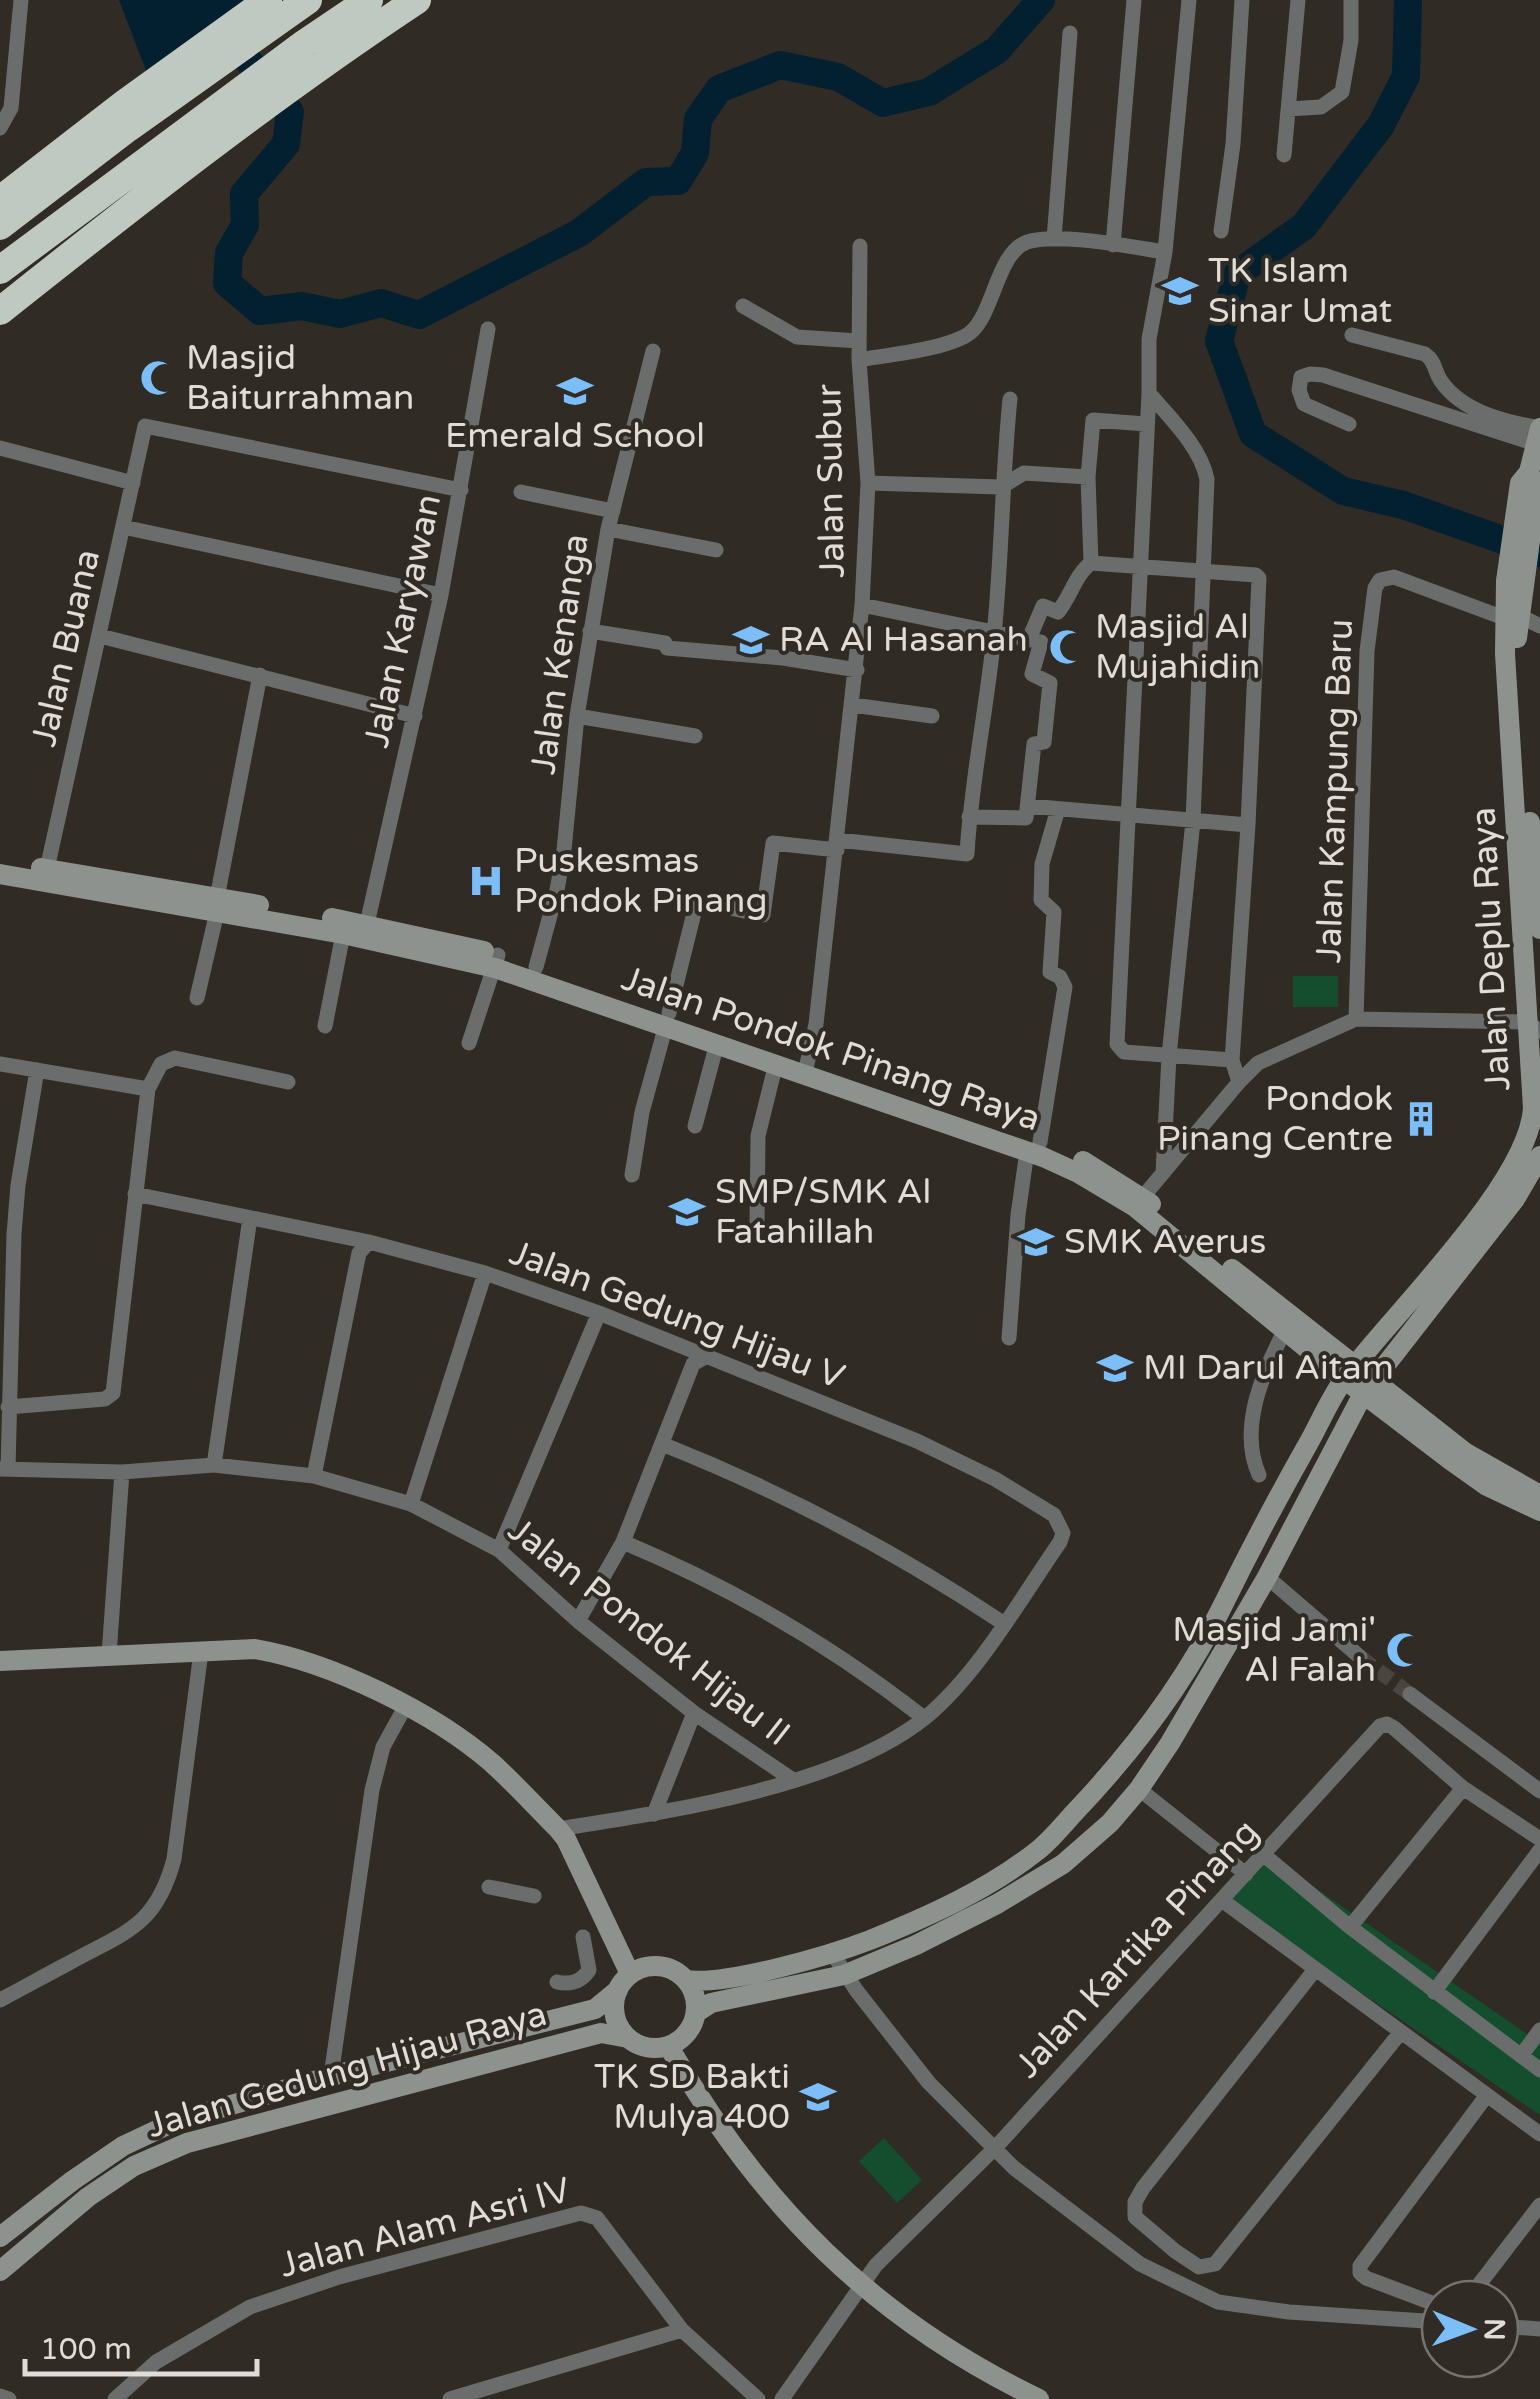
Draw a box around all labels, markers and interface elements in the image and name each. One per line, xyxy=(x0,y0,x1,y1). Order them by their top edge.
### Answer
place label: TK Islam Sinar Umat xyxy=(1208,250,1392,332)
school or university icon: TK Islam Sinar Umat xyxy=(1161,272,1199,310)
place label: Masjid Baiturrahman xyxy=(186,337,414,419)
mosque icon: Masjid Baiturrahman xyxy=(139,359,177,397)
school or university icon: Emerald School xyxy=(556,372,594,410)
street label: Jalan Subur xyxy=(808,383,854,578)
place label: Emerald School xyxy=(445,415,705,457)
street label: Jalan Karyawan xyxy=(356,491,450,751)
street label: Jalan Kenanga xyxy=(522,531,598,777)
street label: Jalan Buana xyxy=(23,545,109,751)
place label: Masjid Al Mujahidin xyxy=(1095,606,1260,688)
street label: Jalan Kampung Baru xyxy=(1308,618,1362,964)
place label: RA Al Hasanah xyxy=(779,619,1028,661)
school or university icon: RA Al Hasanah xyxy=(732,621,770,659)
mosque icon: Masjid Al Mujahidin xyxy=(1048,628,1086,666)
street label: Jalan Deplu Raya xyxy=(1463,806,1519,1092)
place label: Puskesmas Pondok Pinang xyxy=(514,840,768,922)
hospital icon: Puskesmas Pondok Pinang xyxy=(467,862,505,900)
street label: Jalan Pondok Pinang Raya xyxy=(616,958,1046,1140)
place label: Pondok Pinang Centre xyxy=(1157,1078,1393,1160)
building icon: Pondok Pinang Centre xyxy=(1402,1100,1440,1138)
place label: SMP/SMK Al Fatahillah xyxy=(715,1171,931,1253)
school or university icon: SMP/SMK Al Fatahillah xyxy=(668,1193,706,1231)
place label: SMK Averus xyxy=(1064,1221,1266,1263)
school or university icon: SMK Averus xyxy=(1017,1223,1055,1261)
street label: Jalan Gedung Hijau V xyxy=(504,1232,850,1398)
place label: MI Darul Aitam xyxy=(1143,1347,1394,1389)
school or university icon: MI Darul Aitam xyxy=(1096,1349,1134,1387)
street label: Jalan Pondok Hijau II xyxy=(500,1509,798,1755)
place label: Masjid Jami' Al Falah xyxy=(1172,1609,1376,1691)
mosque icon: Masjid Jami' Al Falah xyxy=(1385,1631,1423,1669)
street label: Jalan Kartika Pinang xyxy=(1007,1811,1267,2087)
street label: Jalan Gedung Hijau Raya xyxy=(143,1993,551,2147)
place label: TK SD Bakti Mulya 400 xyxy=(594,2056,790,2138)
school or university icon: TK SD Bakti Mulya 400 xyxy=(799,2078,837,2116)
street label: Jalan Alam Asri IV xyxy=(275,2169,575,2287)
north arrow xyxy=(1420,2279,1520,2379)
scale bar xyxy=(25,2314,258,2376)
text: N xyxy=(1477,2318,1511,2341)
text: 100 m xyxy=(40,2331,132,2368)

